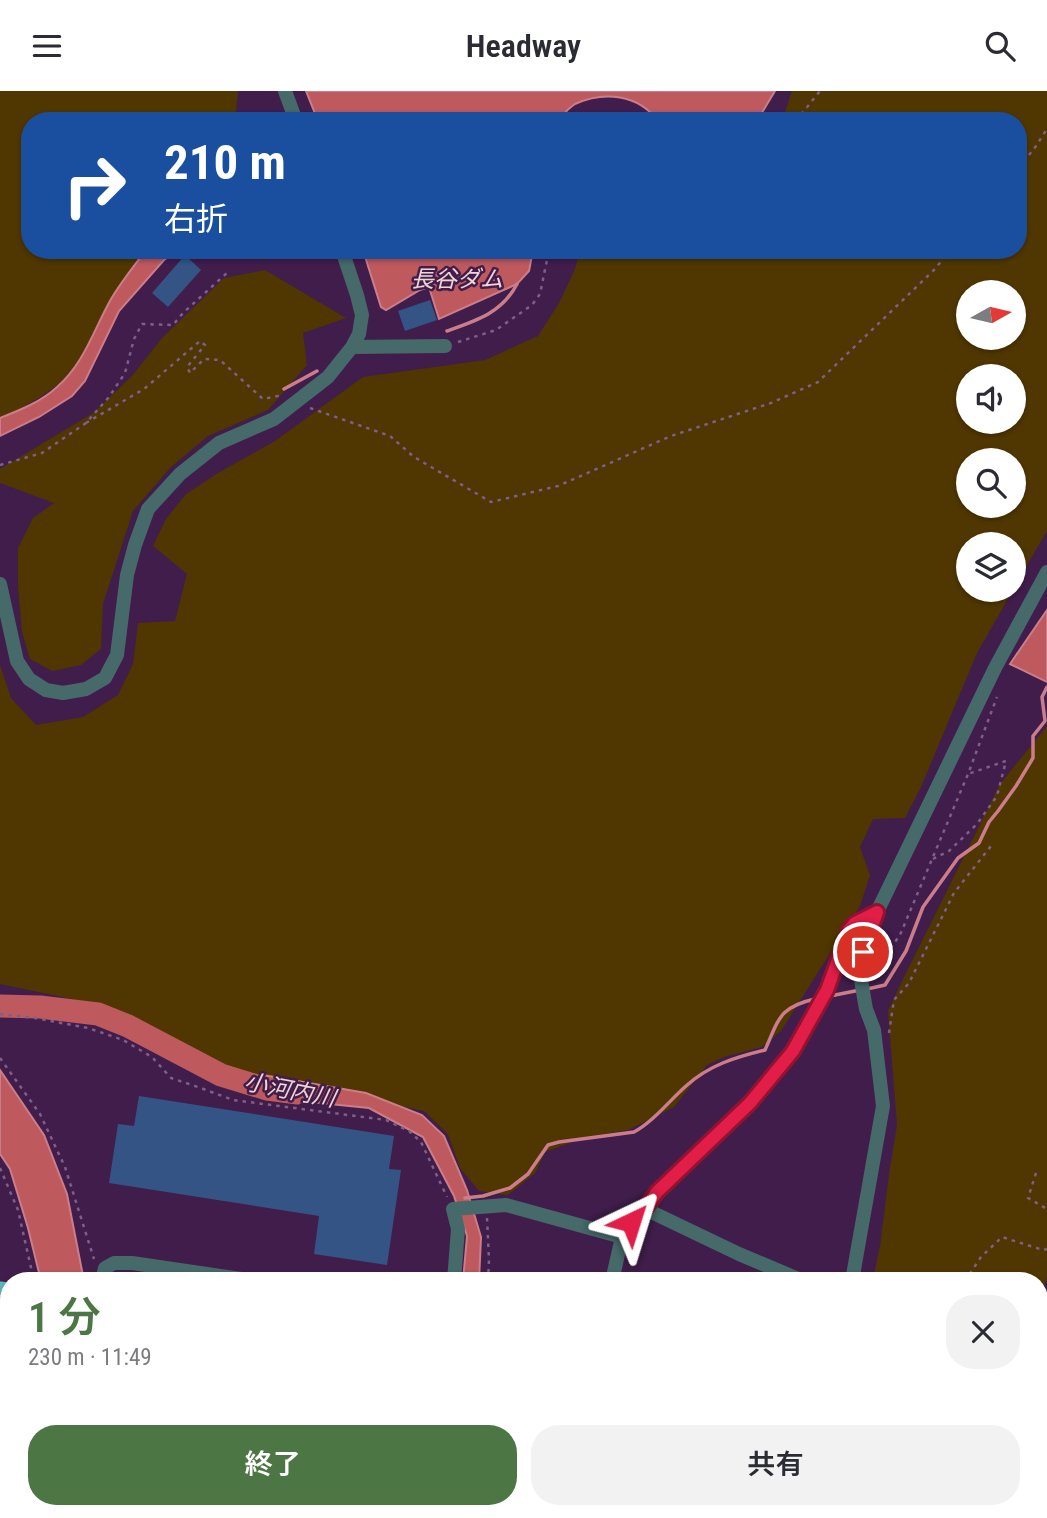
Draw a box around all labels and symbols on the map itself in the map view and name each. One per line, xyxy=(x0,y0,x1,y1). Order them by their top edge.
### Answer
water label: 長谷ダム xyxy=(411,266,503,293)
north arrow xyxy=(956,280,1026,350)
pin xyxy=(833,922,893,982)
water label: 小河内川 xyxy=(242,1068,341,1113)
position arrow xyxy=(594,1185,668,1259)

